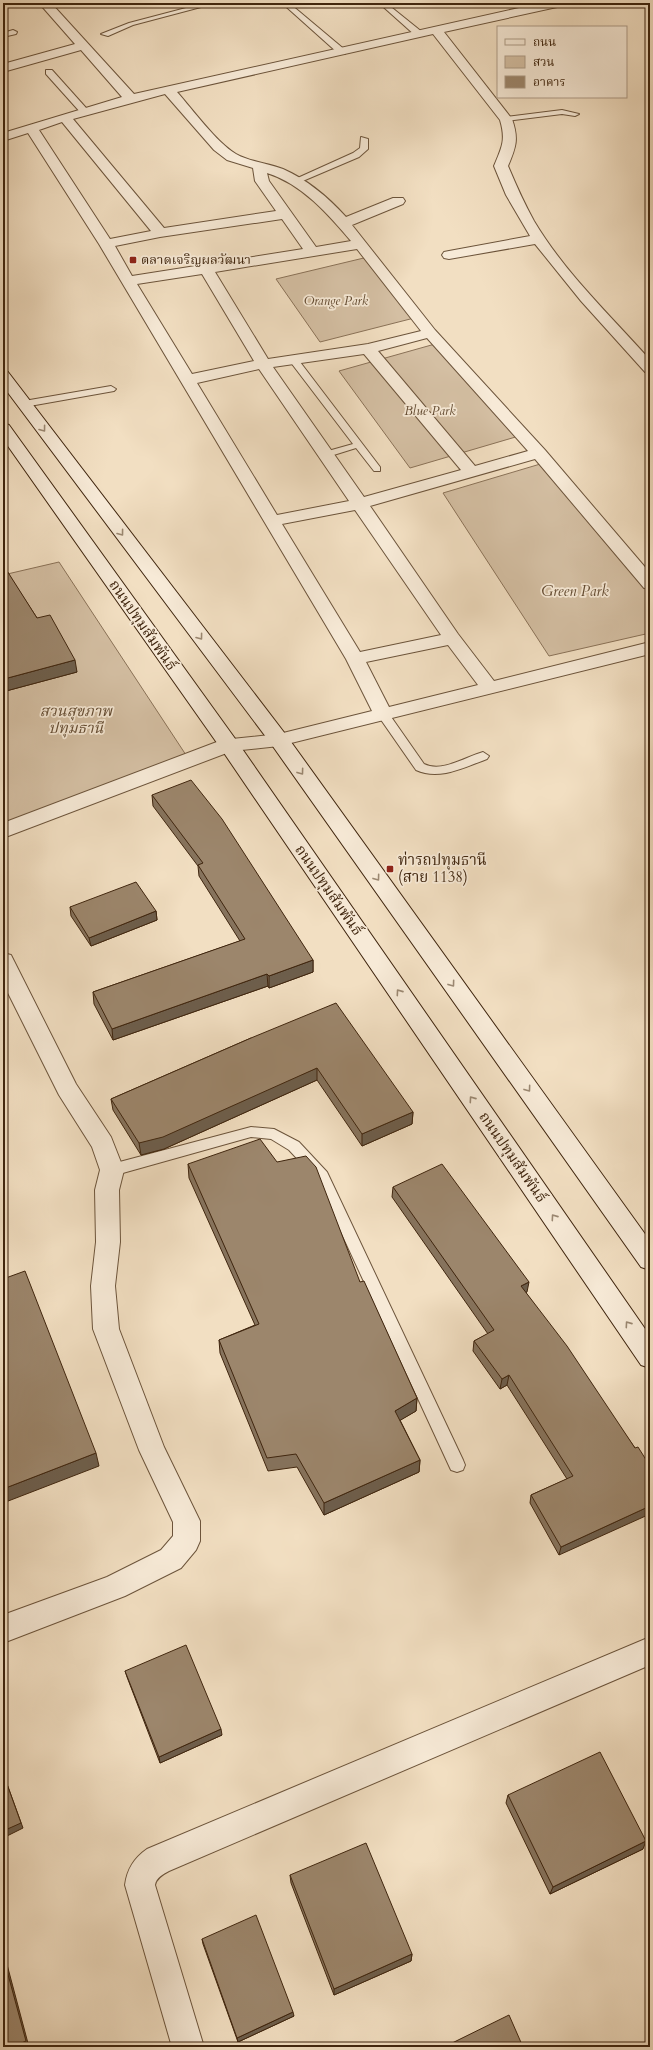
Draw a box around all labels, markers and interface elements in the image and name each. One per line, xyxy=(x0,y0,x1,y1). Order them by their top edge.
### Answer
legend xyxy=(497,26,627,98)
text: ถนน xyxy=(533,34,556,50)
text: สวน xyxy=(533,54,555,70)
text: อาคาร xyxy=(533,74,565,90)
place label: ตลาดเจริญผลวัฒนา xyxy=(141,251,251,269)
marker: ตลาดเจริญผลวัฒนา xyxy=(128,255,138,265)
park label: Orange Park xyxy=(304,292,369,310)
park label: Blue Park xyxy=(404,402,456,420)
one-way arrow xyxy=(38,425,45,432)
one-way arrow xyxy=(117,528,124,535)
street label: ถนนปทุมสัมพันธ์ xyxy=(103,576,182,675)
park label: Green Park xyxy=(541,581,609,601)
one-way arrow xyxy=(195,632,202,639)
park label: สวนสุขภาพ ปทุมธานี xyxy=(40,701,113,738)
one-way arrow xyxy=(296,768,304,775)
street label: ถนนปทุมสัมพันธ์ xyxy=(289,841,368,940)
place label: ท่ารถปทุมธานี (สาย 1138) xyxy=(398,850,487,887)
marker: ท่ารถปทุมธานี (สาย 1138) xyxy=(385,864,395,874)
one-way arrow xyxy=(372,873,379,880)
one-way arrow xyxy=(447,979,454,986)
one-way arrow xyxy=(397,989,404,996)
one-way arrow xyxy=(523,1085,530,1092)
one-way arrow xyxy=(470,1096,477,1103)
street label: ถนนปทุมสัมพันธ์ xyxy=(473,1108,552,1207)
one-way arrow xyxy=(552,1215,559,1222)
one-way arrow xyxy=(626,1322,633,1329)

